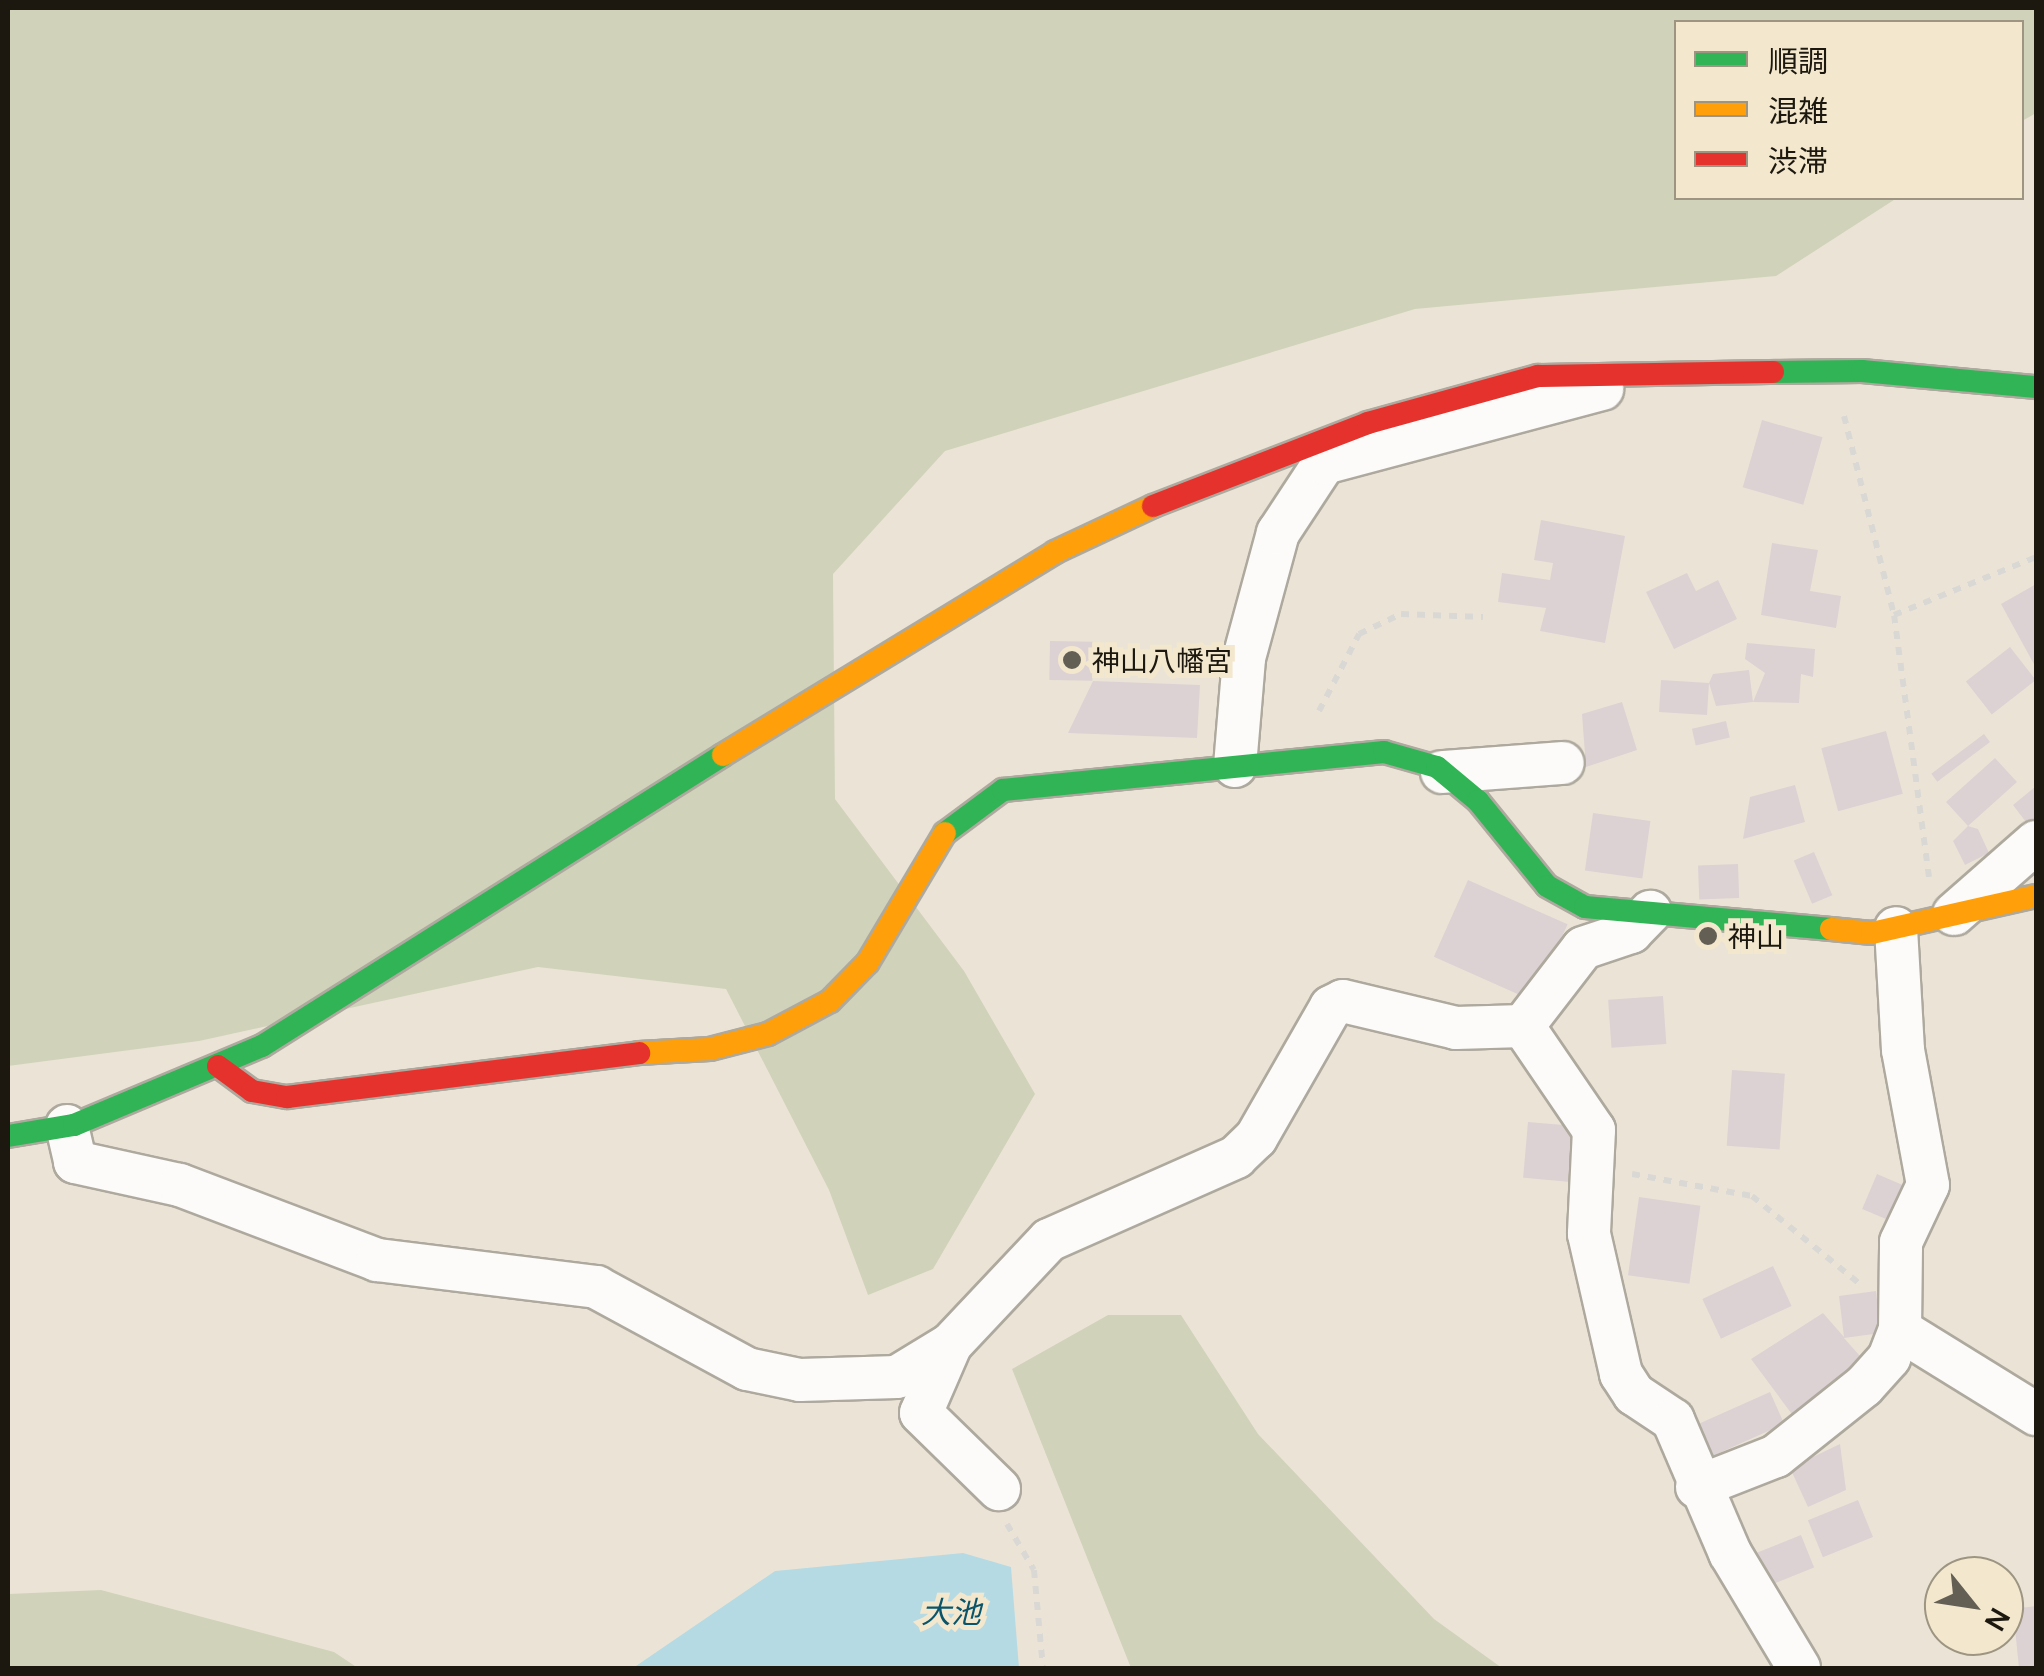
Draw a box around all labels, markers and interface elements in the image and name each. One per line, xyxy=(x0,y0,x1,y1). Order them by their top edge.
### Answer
legend xyxy=(1674,20,2024,200)
text: 順調 xyxy=(1768,40,1828,81)
text: 混雑 xyxy=(1768,90,1828,131)
text: 渋滞 xyxy=(1768,140,1828,181)
place label: 神山八幡宮 xyxy=(1092,643,1232,677)
marker: 神山八幡宮 xyxy=(1061,649,1083,671)
place label: 神山 xyxy=(1728,919,1784,953)
marker: 神山 xyxy=(1697,925,1719,947)
north arrow xyxy=(1924,1556,2024,1656)
water label: 大池 xyxy=(921,1594,981,1630)
text: N xyxy=(1977,1602,2020,1638)

